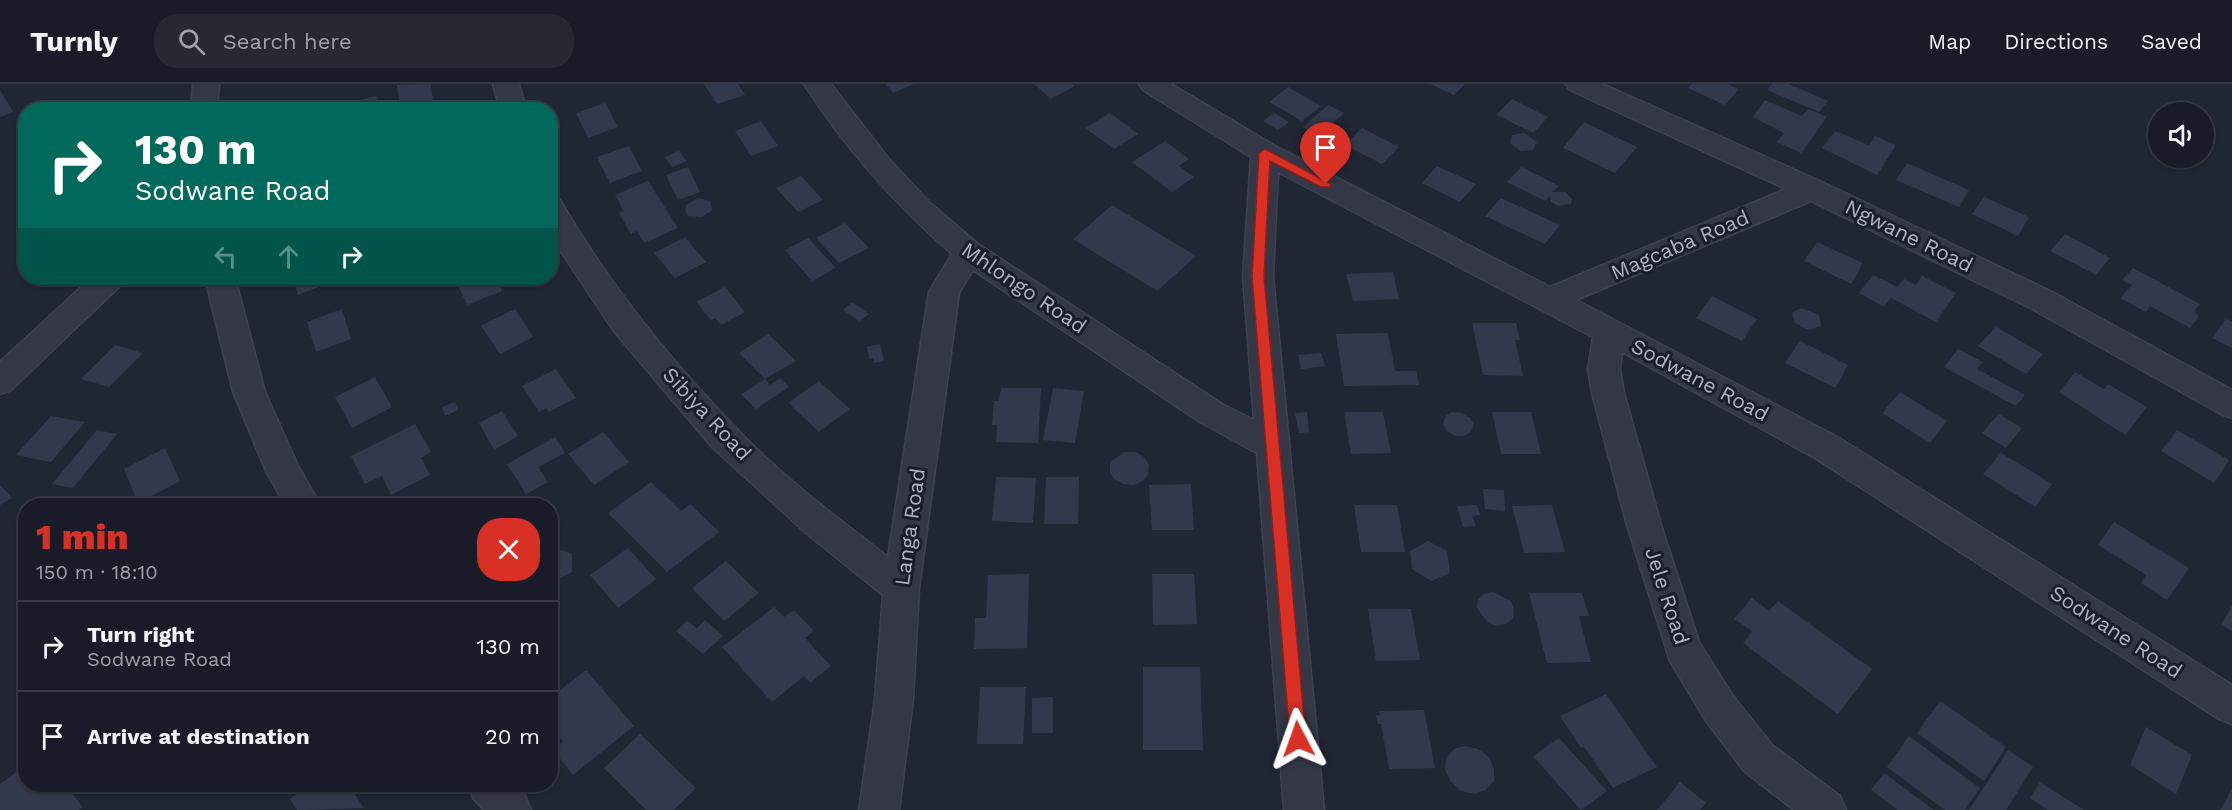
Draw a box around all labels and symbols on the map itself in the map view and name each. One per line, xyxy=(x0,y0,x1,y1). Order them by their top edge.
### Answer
pin xyxy=(1300,122,1351,184)
street label: Ngwane Road xyxy=(1841,194,1977,277)
street label: Magcaba Road xyxy=(1607,204,1753,285)
street label: Mhlongo Road xyxy=(957,237,1091,339)
street label: Sodwane Road xyxy=(1627,333,1773,426)
street label: Sibiya Road xyxy=(658,362,757,465)
street label: Langa Road xyxy=(889,467,930,587)
street label: Jele Road xyxy=(1640,544,1695,648)
street label: Sodwane Road xyxy=(2046,580,2187,683)
position arrow xyxy=(1266,707,1330,771)

